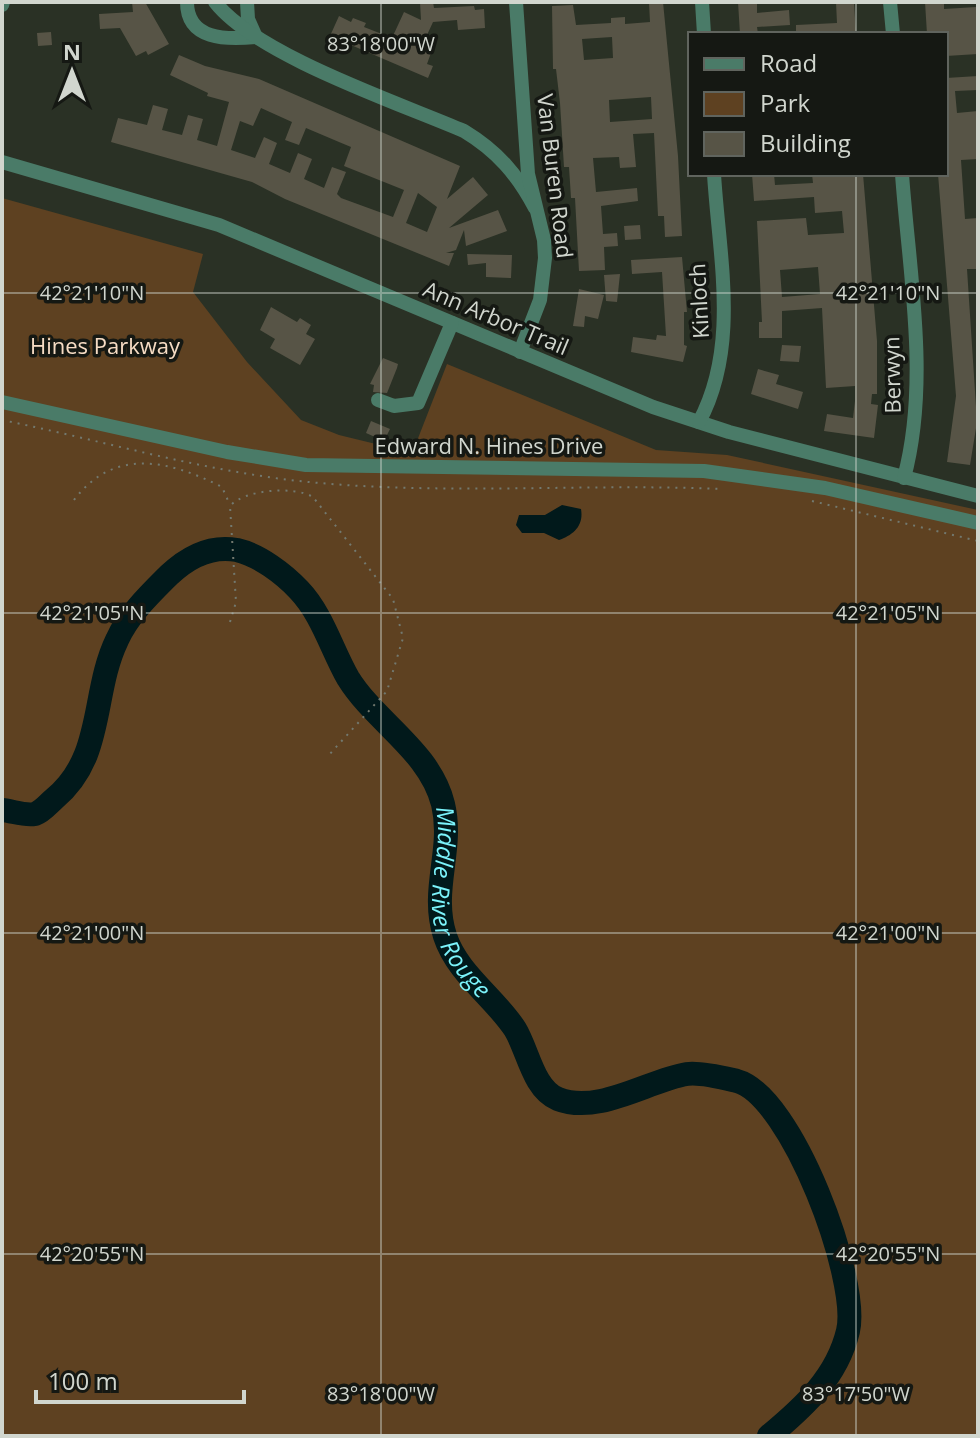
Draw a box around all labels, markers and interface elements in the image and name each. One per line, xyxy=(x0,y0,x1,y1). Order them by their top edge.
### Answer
text: 83°18'00"W xyxy=(327,30,436,57)
north arrow xyxy=(32,32,112,112)
legend xyxy=(688,32,948,176)
text: N xyxy=(63,36,81,66)
text: Road xyxy=(760,46,817,79)
text: Park xyxy=(760,86,811,119)
street label: Van Buren Road xyxy=(531,92,581,260)
text: Building xyxy=(760,126,851,159)
street label: Kinloch xyxy=(681,263,715,339)
street label: Ann Arbor Trail xyxy=(419,273,574,361)
text: 42°21'10"N xyxy=(40,279,144,306)
text: 42°21'10"N xyxy=(836,279,940,306)
park label: Hines Parkway xyxy=(30,330,181,360)
street label: Berwyn xyxy=(875,336,907,414)
street label: Edward N. Hines Drive xyxy=(375,430,603,460)
text: 42°21'05"N xyxy=(40,599,144,626)
text: 42°21'05"N xyxy=(836,599,940,626)
water label: Middle River Rouge xyxy=(425,804,499,1005)
text: 42°21'00"N xyxy=(40,919,144,946)
text: 42°21'00"N xyxy=(836,919,940,946)
text: 42°20'55"N xyxy=(40,1240,144,1267)
text: 42°20'55"N xyxy=(836,1240,940,1267)
scale bar xyxy=(36,1354,244,1404)
text: 100 m xyxy=(48,1364,118,1397)
text: 83°18'00"W xyxy=(327,1380,436,1407)
text: 83°17'50"W xyxy=(802,1380,911,1407)

